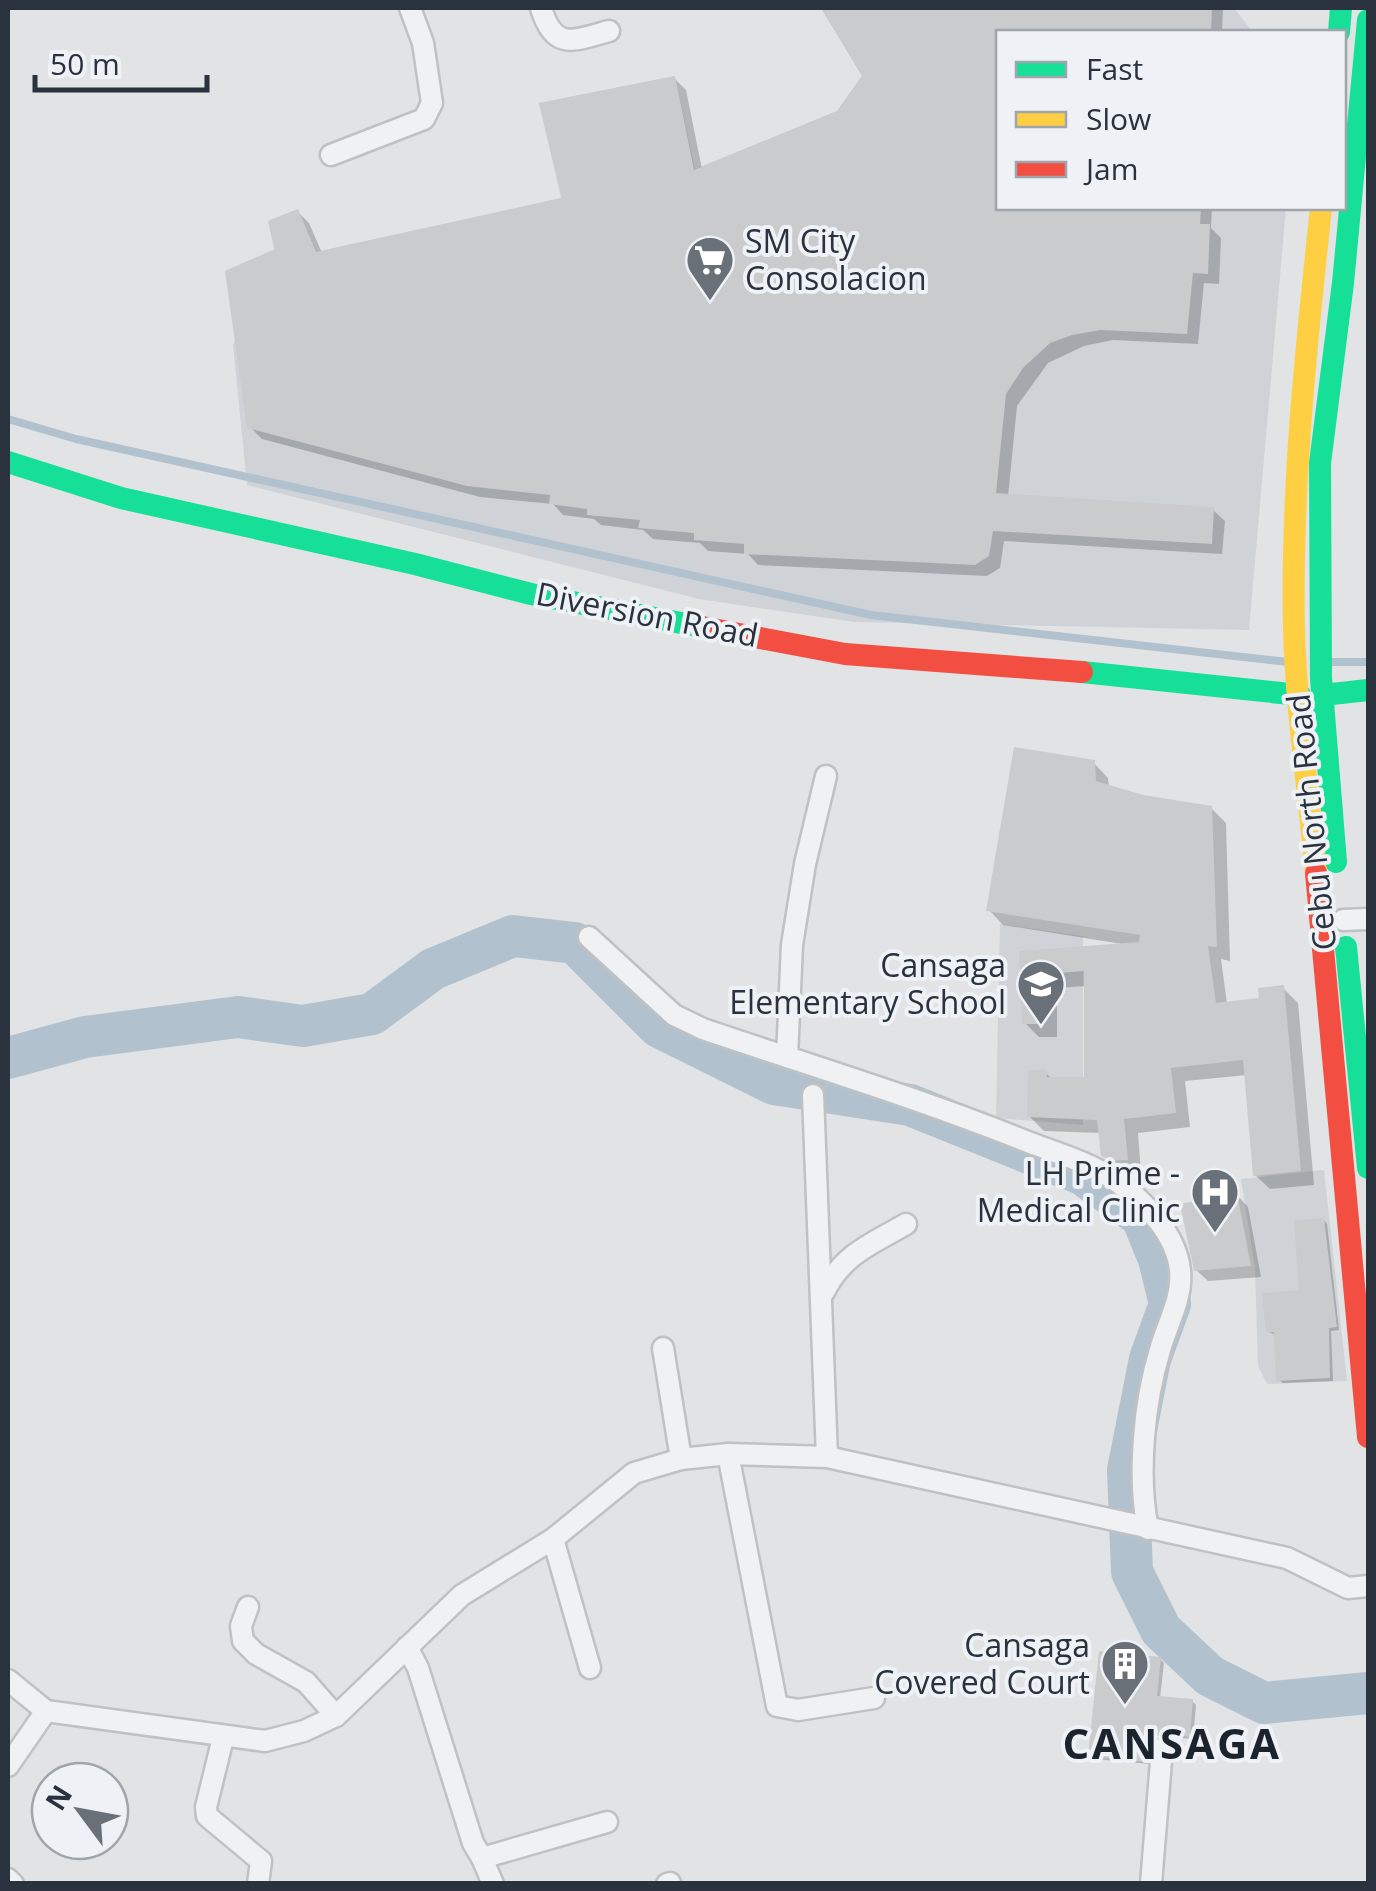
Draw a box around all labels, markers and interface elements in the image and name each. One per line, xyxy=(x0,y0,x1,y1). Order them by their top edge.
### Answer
scale bar xyxy=(35,30,208,92)
legend xyxy=(996,30,1346,210)
text: 50 m xyxy=(50,43,120,84)
text: Fast xyxy=(1086,48,1143,89)
text: Slow xyxy=(1086,98,1151,139)
text: Jam xyxy=(1083,148,1139,189)
place label: SM City Consolacion xyxy=(745,219,927,299)
supermarket icon: SM City Consolacion xyxy=(684,234,736,302)
street label: Diversion Road xyxy=(533,571,762,656)
street label: Cebu North Road xyxy=(1276,692,1345,953)
place label: Cansaga Elementary School xyxy=(729,943,1006,1023)
school or university icon: Cansaga Elementary School xyxy=(1015,958,1067,1026)
place label: LH Prime - Medical Clinic xyxy=(977,1151,1180,1231)
hospital icon: LH Prime - Medical Clinic xyxy=(1189,1166,1241,1234)
place label: Cansaga Covered Court xyxy=(874,1623,1090,1703)
building icon: Cansaga Covered Court xyxy=(1099,1638,1151,1706)
district label: CANSAGA xyxy=(1063,1714,1281,1771)
north arrow xyxy=(30,1761,130,1861)
text: N xyxy=(36,1778,80,1817)

